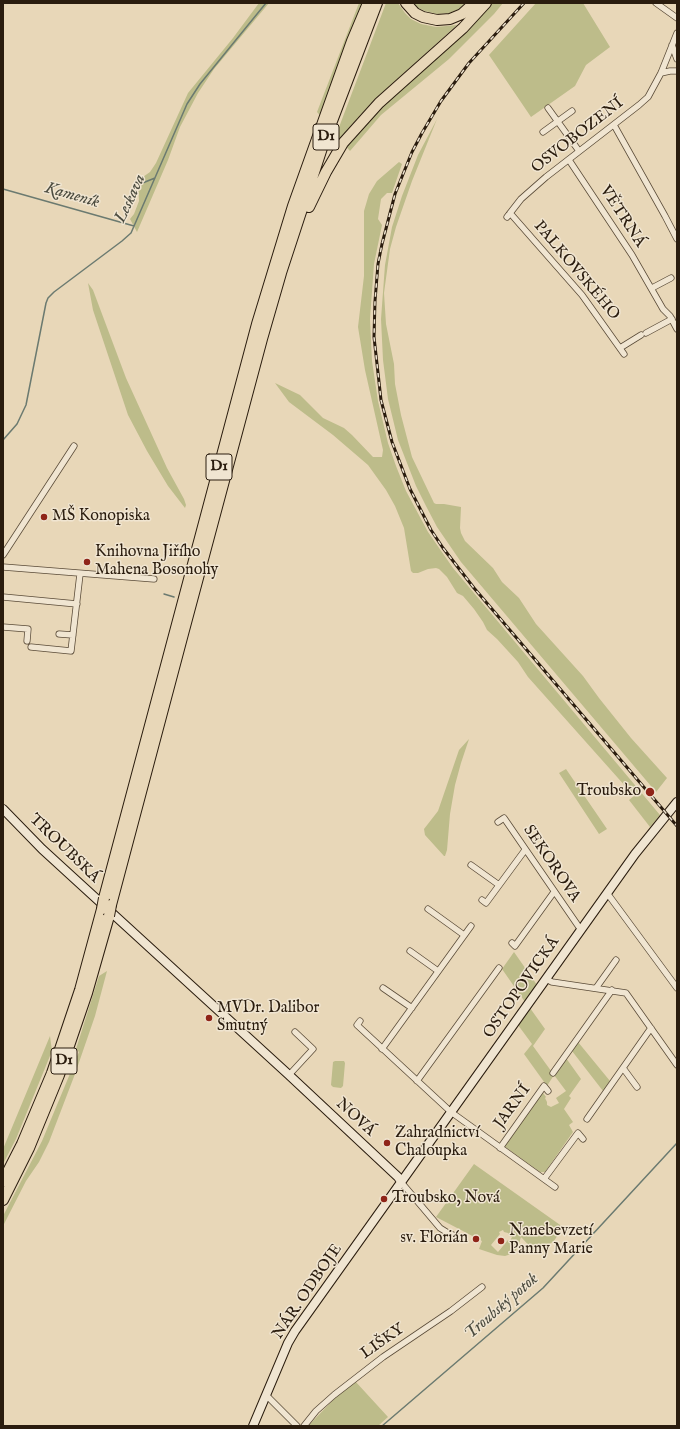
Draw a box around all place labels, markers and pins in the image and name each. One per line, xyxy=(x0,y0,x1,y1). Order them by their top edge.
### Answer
place label: MŠ Konopiska xyxy=(52,507,150,527)
marker: MŠ Konopiska xyxy=(39,512,49,522)
place label: Knihovna Jiřího Mahena Bosonohy xyxy=(95,543,218,581)
marker: Knihovna Jiřího Mahena Bosonohy xyxy=(82,557,92,567)
place label: Troubsko xyxy=(577,782,641,802)
marker: Troubsko xyxy=(644,786,656,798)
place label: MVDr. Dalibor Smutný xyxy=(217,999,319,1037)
marker: MVDr. Dalibor Smutný xyxy=(204,1013,214,1023)
place label: Zahradnictví Chaloupka xyxy=(395,1124,479,1162)
marker: Zahradnictví Chaloupka xyxy=(382,1138,392,1148)
place label: Troubsko, Nová xyxy=(392,1189,500,1209)
marker: Troubsko, Nová xyxy=(379,1194,389,1204)
place label: Nanebevzetí Panny Marie xyxy=(509,1222,593,1260)
place label: sv. Florián xyxy=(400,1229,468,1249)
marker: sv. Florián xyxy=(471,1234,481,1244)
marker: Nanebevzetí Panny Marie xyxy=(496,1236,506,1246)

